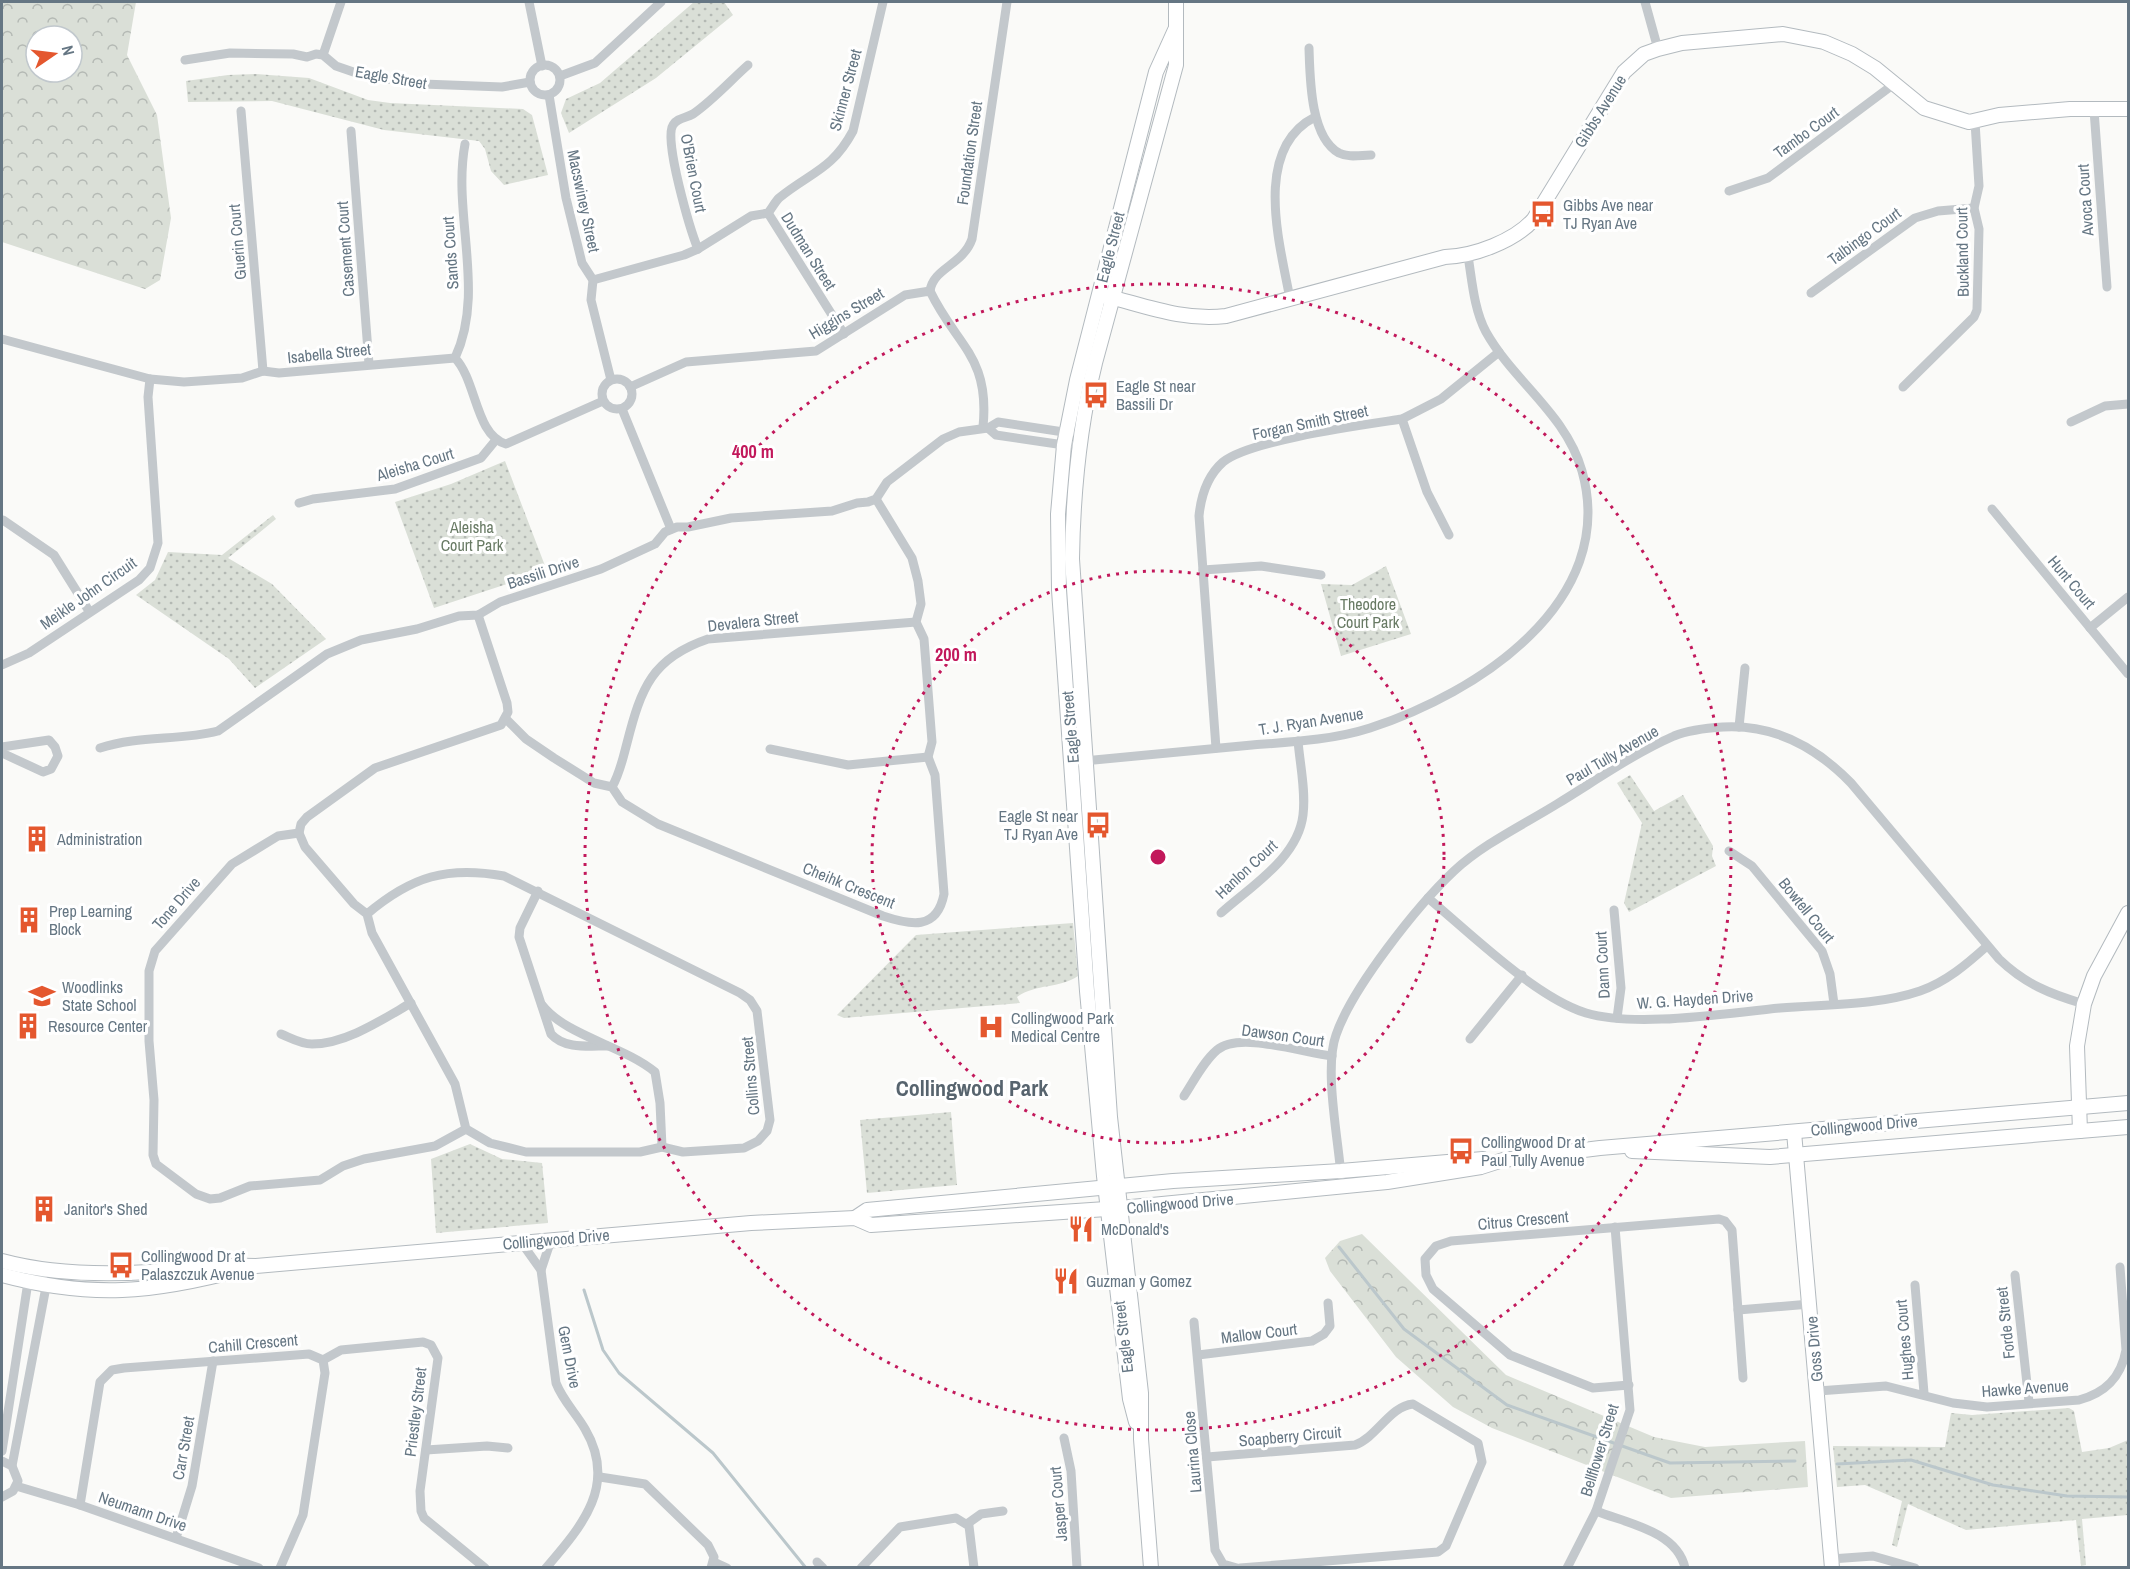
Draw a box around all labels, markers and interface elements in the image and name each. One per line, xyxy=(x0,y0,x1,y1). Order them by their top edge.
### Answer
north arrow xyxy=(24,24,84,84)
text: N xyxy=(57,43,80,58)
street label: Skinner Street xyxy=(824,46,867,133)
street label: Eagle Street xyxy=(354,60,429,94)
street label: Gibbs Avenue xyxy=(1569,70,1631,152)
street label: Foundation Street xyxy=(951,99,987,206)
street label: Tambo Court xyxy=(1769,101,1843,163)
street label: O'Brien Court xyxy=(676,132,712,215)
street label: Macswiney Street xyxy=(562,148,606,255)
street label: Avoca Court xyxy=(2071,163,2099,238)
place label: Gibbs Ave near TJ Ryan Ave xyxy=(1563,194,1654,234)
bus stop icon: Gibbs Ave near TJ Ryan Ave xyxy=(1528,199,1558,229)
street label: Casement Court xyxy=(331,200,359,297)
street label: Talbingo Court xyxy=(1823,202,1905,270)
street label: Guerin Court xyxy=(223,203,251,281)
street label: Buckland Court xyxy=(1950,207,1974,297)
street label: Dudman Street xyxy=(776,208,842,295)
street label: Eagle Street xyxy=(1091,209,1129,285)
street label: Sands Court xyxy=(436,216,464,290)
street label: Higgins Street xyxy=(804,282,888,344)
street label: Isabella Street xyxy=(286,338,372,368)
place label: Eagle St near Bassili Dr xyxy=(1116,375,1196,415)
bus stop icon: Eagle St near Bassili Dr xyxy=(1081,380,1111,410)
street label: Forgan Smith Street xyxy=(1250,399,1370,445)
text: 400 m xyxy=(732,439,774,464)
street label: Aleisha Court xyxy=(373,442,457,486)
park label: Aleisha Court Park xyxy=(441,516,504,556)
street label: Bassili Drive xyxy=(504,550,582,594)
street label: Meikle John Circuit xyxy=(35,551,141,634)
street label: Hunt Court xyxy=(2043,551,2101,614)
park label: Theodore Court Park xyxy=(1337,593,1400,633)
street label: Devalera Street xyxy=(707,605,800,637)
text: 200 m xyxy=(935,642,977,667)
street label: Eagle Street xyxy=(1056,690,1084,764)
street label: T. J. Ryan Avenue xyxy=(1257,702,1365,740)
street label: Paul Tully Avenue xyxy=(1562,720,1662,790)
place label: Eagle St near TJ Ryan Ave xyxy=(998,805,1079,845)
bus stop icon: Eagle St near TJ Ryan Ave xyxy=(1083,810,1113,840)
building icon: Administration xyxy=(22,824,52,854)
place label: Administration xyxy=(56,828,142,850)
street label: Hanlon Court xyxy=(1210,834,1282,903)
centre of rings xyxy=(1148,847,1168,867)
street label: Cheihk Crescent xyxy=(800,856,899,914)
street label: Tone Drive xyxy=(147,872,205,934)
street label: Bowtell Court xyxy=(1774,873,1840,948)
place label: Prep Learning Block xyxy=(49,900,133,940)
building icon: Prep Learning Block xyxy=(14,905,44,935)
street label: Dann Court xyxy=(1589,931,1615,999)
place label: Woodlinks State School xyxy=(62,976,136,1016)
school or university icon: Woodlinks State School xyxy=(27,981,57,1011)
street label: W. G. Hayden Drive xyxy=(1636,984,1754,1014)
place label: Collingwood Park Medical Centre xyxy=(1011,1007,1114,1047)
building icon: Resource Center xyxy=(13,1011,43,1041)
hospital icon: Collingwood Park Medical Centre xyxy=(976,1012,1006,1042)
place label: Resource Center xyxy=(48,1015,148,1037)
street label: Dawson Court xyxy=(1240,1018,1326,1052)
street label: Collins Street xyxy=(736,1035,764,1116)
district label: Collingwood Park xyxy=(896,1073,1049,1103)
street label: Collingwood Drive xyxy=(1810,1109,1918,1141)
place label: Collingwood Dr at Paul Tully Avenue xyxy=(1481,1131,1586,1171)
bus stop icon: Collingwood Dr at Paul Tully Avenue xyxy=(1446,1136,1476,1166)
street label: Collingwood Drive xyxy=(1126,1187,1234,1219)
building icon: Janitor's Shed xyxy=(29,1194,59,1224)
place label: Janitor's Shed xyxy=(64,1198,147,1220)
street label: Citrus Crescent xyxy=(1477,1205,1570,1235)
restaurant icon: McDonald's xyxy=(1066,1214,1096,1244)
place label: McDonald's xyxy=(1101,1218,1169,1240)
street label: Collingwood Drive xyxy=(502,1223,610,1255)
place label: Collingwood Dr at Palaszczuk Avenue xyxy=(141,1245,255,1285)
bus stop icon: Collingwood Dr at Palaszczuk Avenue xyxy=(106,1250,136,1280)
restaurant icon: Guzman y Gomez xyxy=(1051,1266,1081,1296)
place label: Guzman y Gomez xyxy=(1086,1270,1192,1292)
street label: Forde Street xyxy=(1990,1286,2020,1360)
street label: Hughes Court xyxy=(1889,1298,1918,1381)
street label: Eagle Street xyxy=(1108,1299,1138,1374)
street label: Goss Drive xyxy=(1800,1315,1828,1383)
street label: Mallow Court xyxy=(1220,1317,1299,1349)
street label: Gem Drive xyxy=(553,1324,587,1390)
street label: Cahill Crescent xyxy=(207,1328,299,1358)
street label: Priestley Street xyxy=(399,1366,431,1458)
street label: Hawke Avenue xyxy=(1981,1374,2069,1402)
street label: Bellflower Street xyxy=(1575,1401,1624,1499)
street label: Laurina Close xyxy=(1177,1410,1207,1494)
street label: Carr Street xyxy=(167,1414,199,1482)
street label: Soapberry Circuit xyxy=(1238,1421,1343,1451)
street label: Jasper Court xyxy=(1044,1465,1072,1542)
street label: Neumann Drive xyxy=(96,1486,190,1536)

